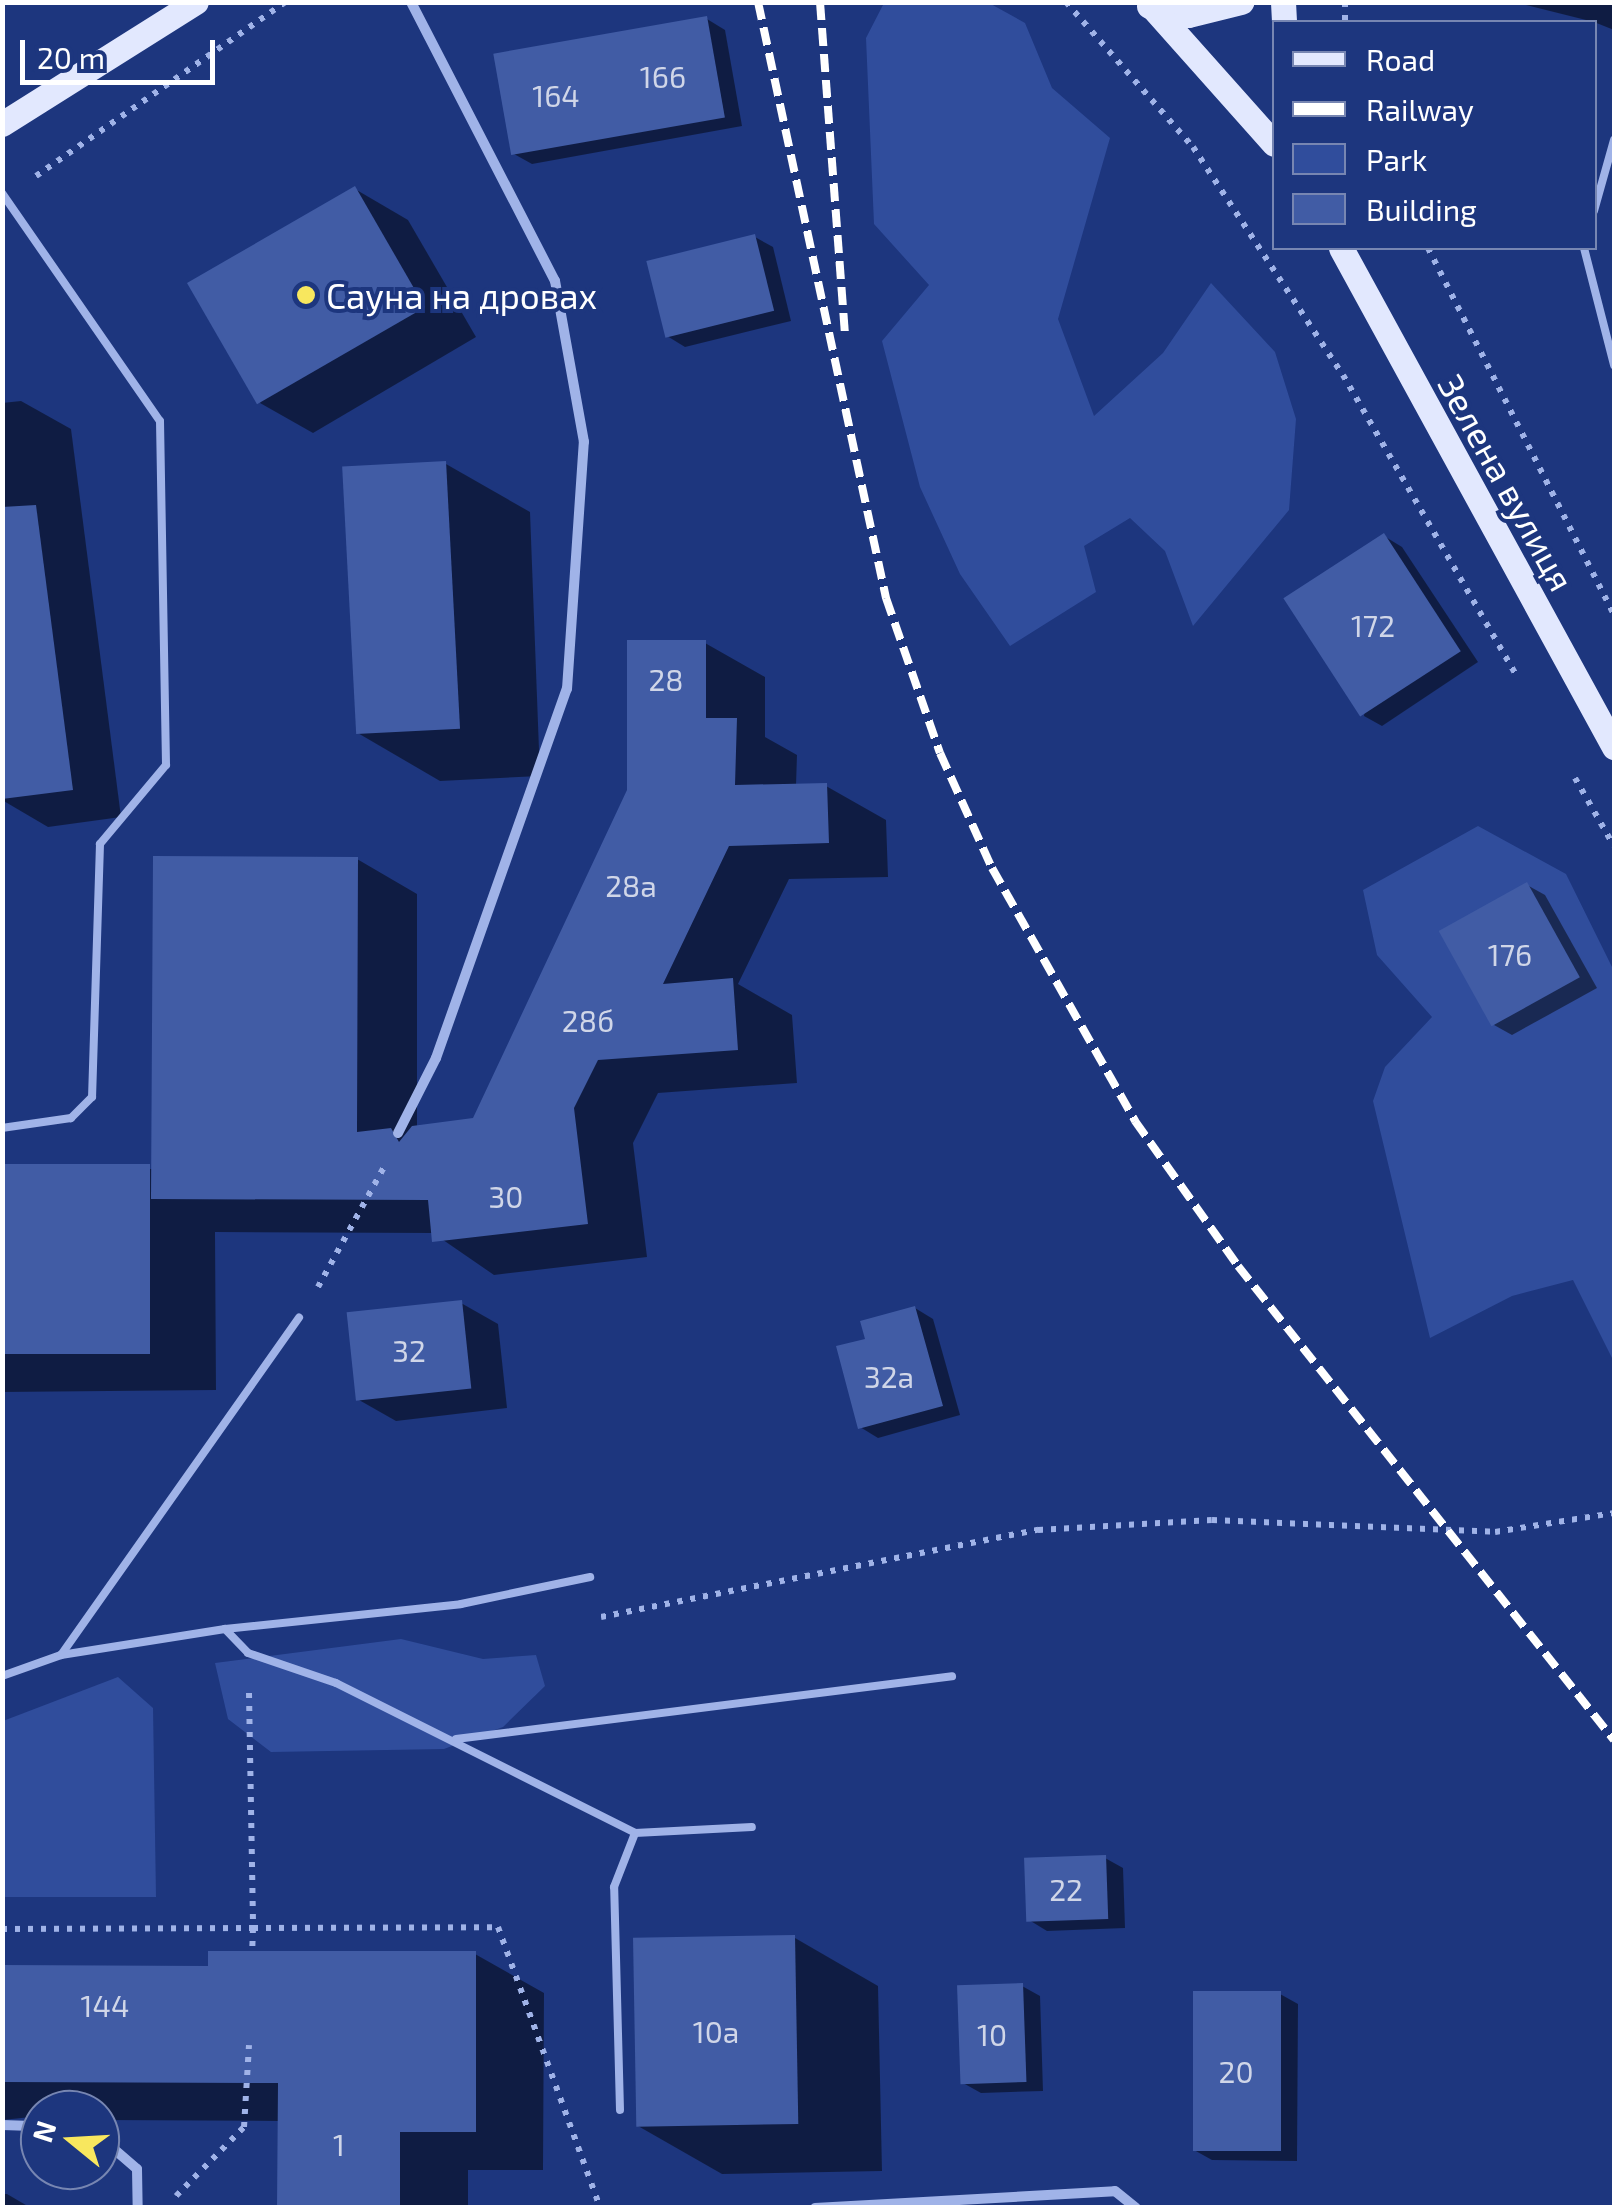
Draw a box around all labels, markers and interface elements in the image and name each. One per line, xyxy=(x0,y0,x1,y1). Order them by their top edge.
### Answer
scale bar xyxy=(25,20,220,82)
legend xyxy=(1272,20,1597,250)
text: 20 m xyxy=(37,39,105,75)
text: Road xyxy=(1366,41,1435,77)
house number: 166 xyxy=(640,58,686,94)
house number: 164 xyxy=(532,77,580,113)
text: Railway xyxy=(1366,91,1474,127)
text: Park xyxy=(1366,141,1427,177)
text: Building xyxy=(1366,191,1477,227)
place label: Сауна на дровах xyxy=(326,274,597,316)
marker: Сауна на дровах xyxy=(295,284,317,306)
street label: Зелена вулиця xyxy=(1430,366,1584,598)
house number: 172 xyxy=(1351,607,1395,643)
house number: 28 xyxy=(648,661,684,697)
house number: 28а xyxy=(605,867,657,903)
house number: 176 xyxy=(1488,936,1532,972)
house number: 28б xyxy=(562,1002,614,1038)
house number: 30 xyxy=(489,1178,523,1214)
house number: 32 xyxy=(392,1332,426,1368)
house number: 32а xyxy=(864,1358,914,1394)
house number: 22 xyxy=(1049,1871,1083,1907)
house number: 144 xyxy=(81,1987,129,2023)
house number: 10а xyxy=(693,2013,739,2049)
house number: 10 xyxy=(977,2016,1007,2052)
house number: 20 xyxy=(1219,2053,1253,2089)
north arrow xyxy=(20,2090,120,2190)
text: N xyxy=(24,2116,63,2146)
house number: 1 xyxy=(333,2126,345,2162)

